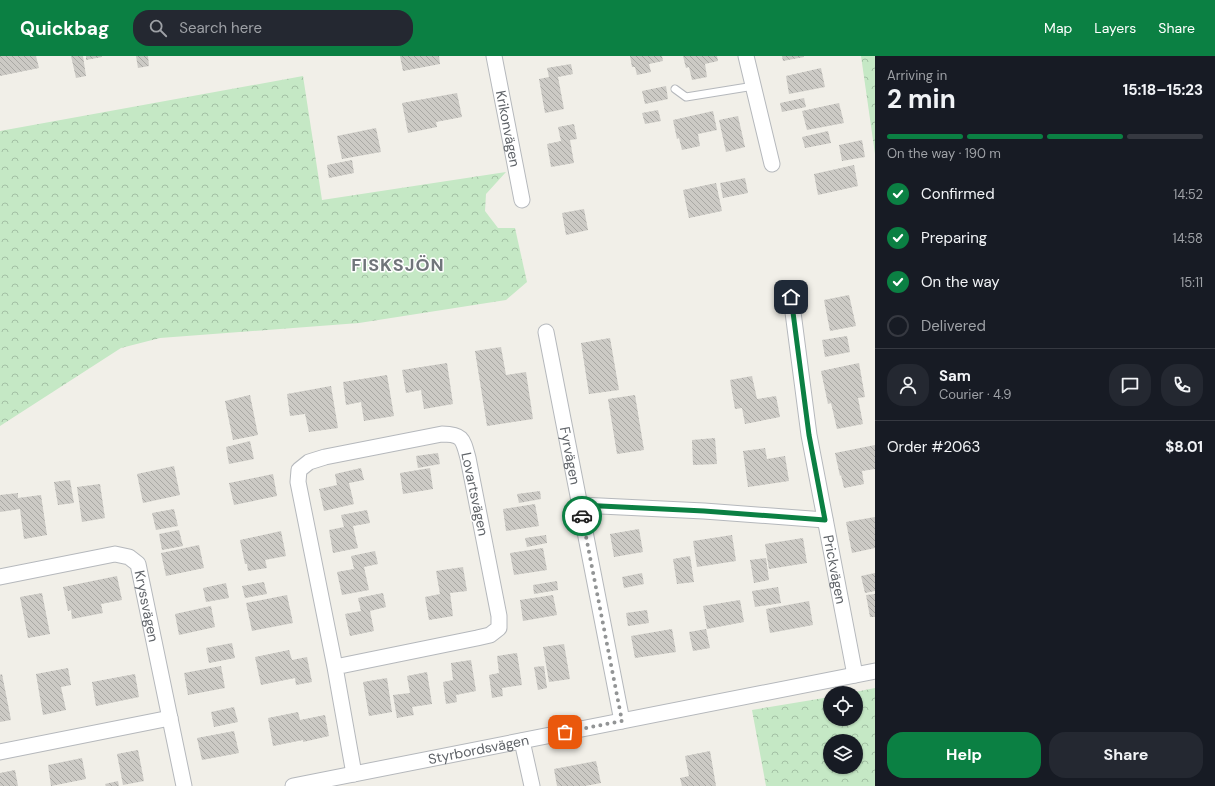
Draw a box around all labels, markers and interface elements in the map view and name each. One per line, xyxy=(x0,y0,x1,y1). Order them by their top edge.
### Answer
search box xyxy=(133,10,413,46)
text: Quickbag xyxy=(20,16,109,41)
icon: search xyxy=(147,17,169,39)
text: Search here xyxy=(179,18,262,38)
text: Map xyxy=(1044,19,1072,37)
text: Layers xyxy=(1094,19,1136,37)
text: Share xyxy=(1158,19,1195,37)
text: Arriving in xyxy=(887,67,947,84)
text: 15:18–15:23 xyxy=(1123,80,1203,100)
text: 2 min xyxy=(887,82,956,116)
street label: Krikonvägen xyxy=(492,89,524,169)
text: On the way · 190 m xyxy=(887,145,1001,162)
icon: check xyxy=(887,183,909,205)
text: Confirmed xyxy=(921,184,995,204)
text: 14:52 xyxy=(1173,186,1203,203)
icon: check xyxy=(887,227,909,249)
text: Preparing xyxy=(921,228,987,248)
text: 14:58 xyxy=(1173,230,1203,247)
district label: FISKSJÖN xyxy=(351,253,445,277)
icon: check xyxy=(887,271,909,293)
text: On the way xyxy=(921,272,1000,292)
text: 15:11 xyxy=(1180,274,1203,291)
pin xyxy=(774,280,808,314)
icon: home xyxy=(780,286,802,308)
text: Delivered xyxy=(921,316,986,336)
button: person xyxy=(887,364,929,406)
button: chat xyxy=(1109,364,1151,406)
button: phone xyxy=(1161,364,1203,406)
text: Sam xyxy=(939,366,971,386)
text: Courier · 4.9 xyxy=(939,386,1011,403)
street label: Fyrvägen xyxy=(556,425,585,486)
text: Order #2063 xyxy=(887,437,980,457)
text: $8.01 xyxy=(1165,437,1203,457)
street label: Lovartsvägen xyxy=(457,450,493,538)
courier xyxy=(562,496,602,536)
icon: car xyxy=(571,505,593,527)
street label: Prickvägen xyxy=(819,533,850,605)
street label: Kryssvägen xyxy=(131,569,163,644)
map controls xyxy=(823,686,863,774)
button: locate xyxy=(823,686,863,726)
pin xyxy=(548,715,582,749)
icon: bag xyxy=(554,721,576,743)
street label: Styrbordsvägen xyxy=(427,731,530,768)
button: Help xyxy=(887,732,1041,778)
button: Share xyxy=(1049,732,1203,778)
button: layers xyxy=(823,734,863,774)

